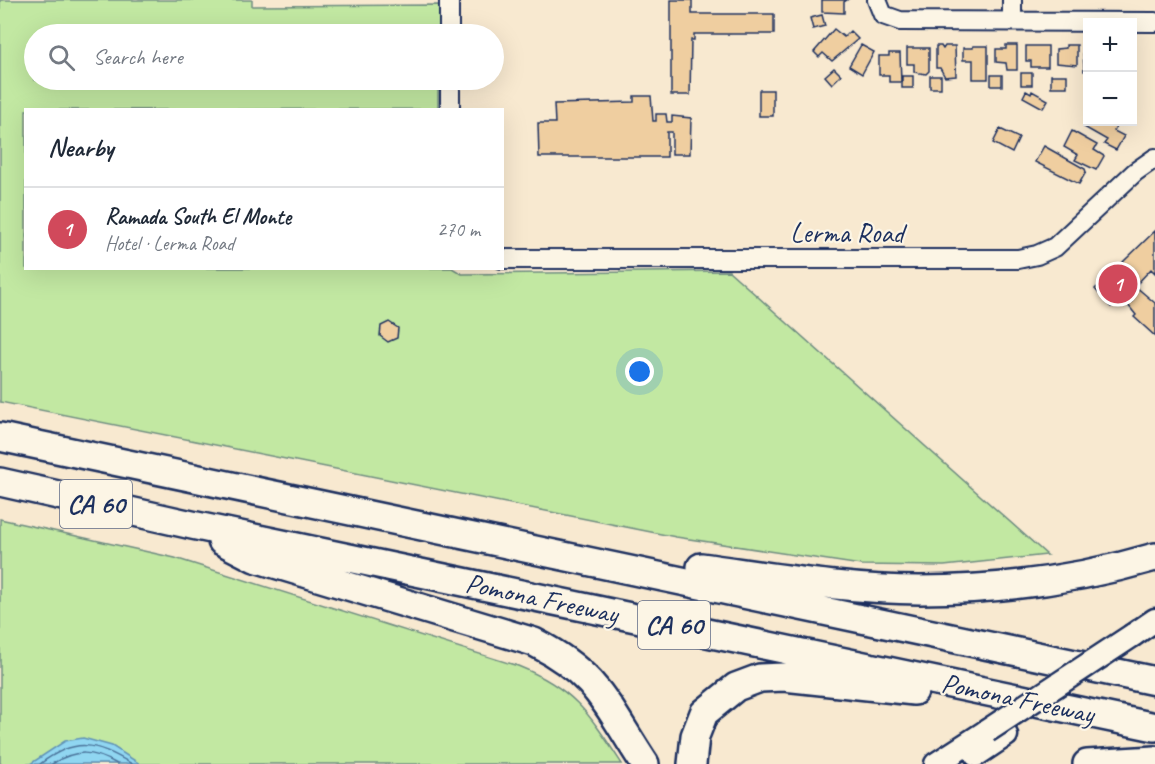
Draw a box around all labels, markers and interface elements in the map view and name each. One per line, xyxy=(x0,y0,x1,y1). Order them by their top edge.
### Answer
map controls xyxy=(1083,18,1137,126)
button: + xyxy=(1083,18,1137,72)
search box xyxy=(24,24,504,90)
icon: search xyxy=(45,41,78,74)
text: Search here xyxy=(93,43,183,71)
button: − xyxy=(1083,72,1137,126)
text: Nearby xyxy=(48,131,113,164)
text: Ramada South El Monte xyxy=(105,203,291,231)
street label: Lerma Road xyxy=(790,215,908,250)
text: 1 xyxy=(63,217,72,242)
text: 270 m xyxy=(437,217,480,242)
text: Hotel · Lerma Road xyxy=(105,231,234,256)
pin: 1 xyxy=(1098,262,1138,306)
your location xyxy=(625,357,654,386)
road number: CA 60 xyxy=(60,480,132,528)
street label: Pomona Freeway xyxy=(463,565,624,632)
road number: CA 60 xyxy=(638,601,710,649)
street label: Pomona Freeway xyxy=(939,665,1100,732)

